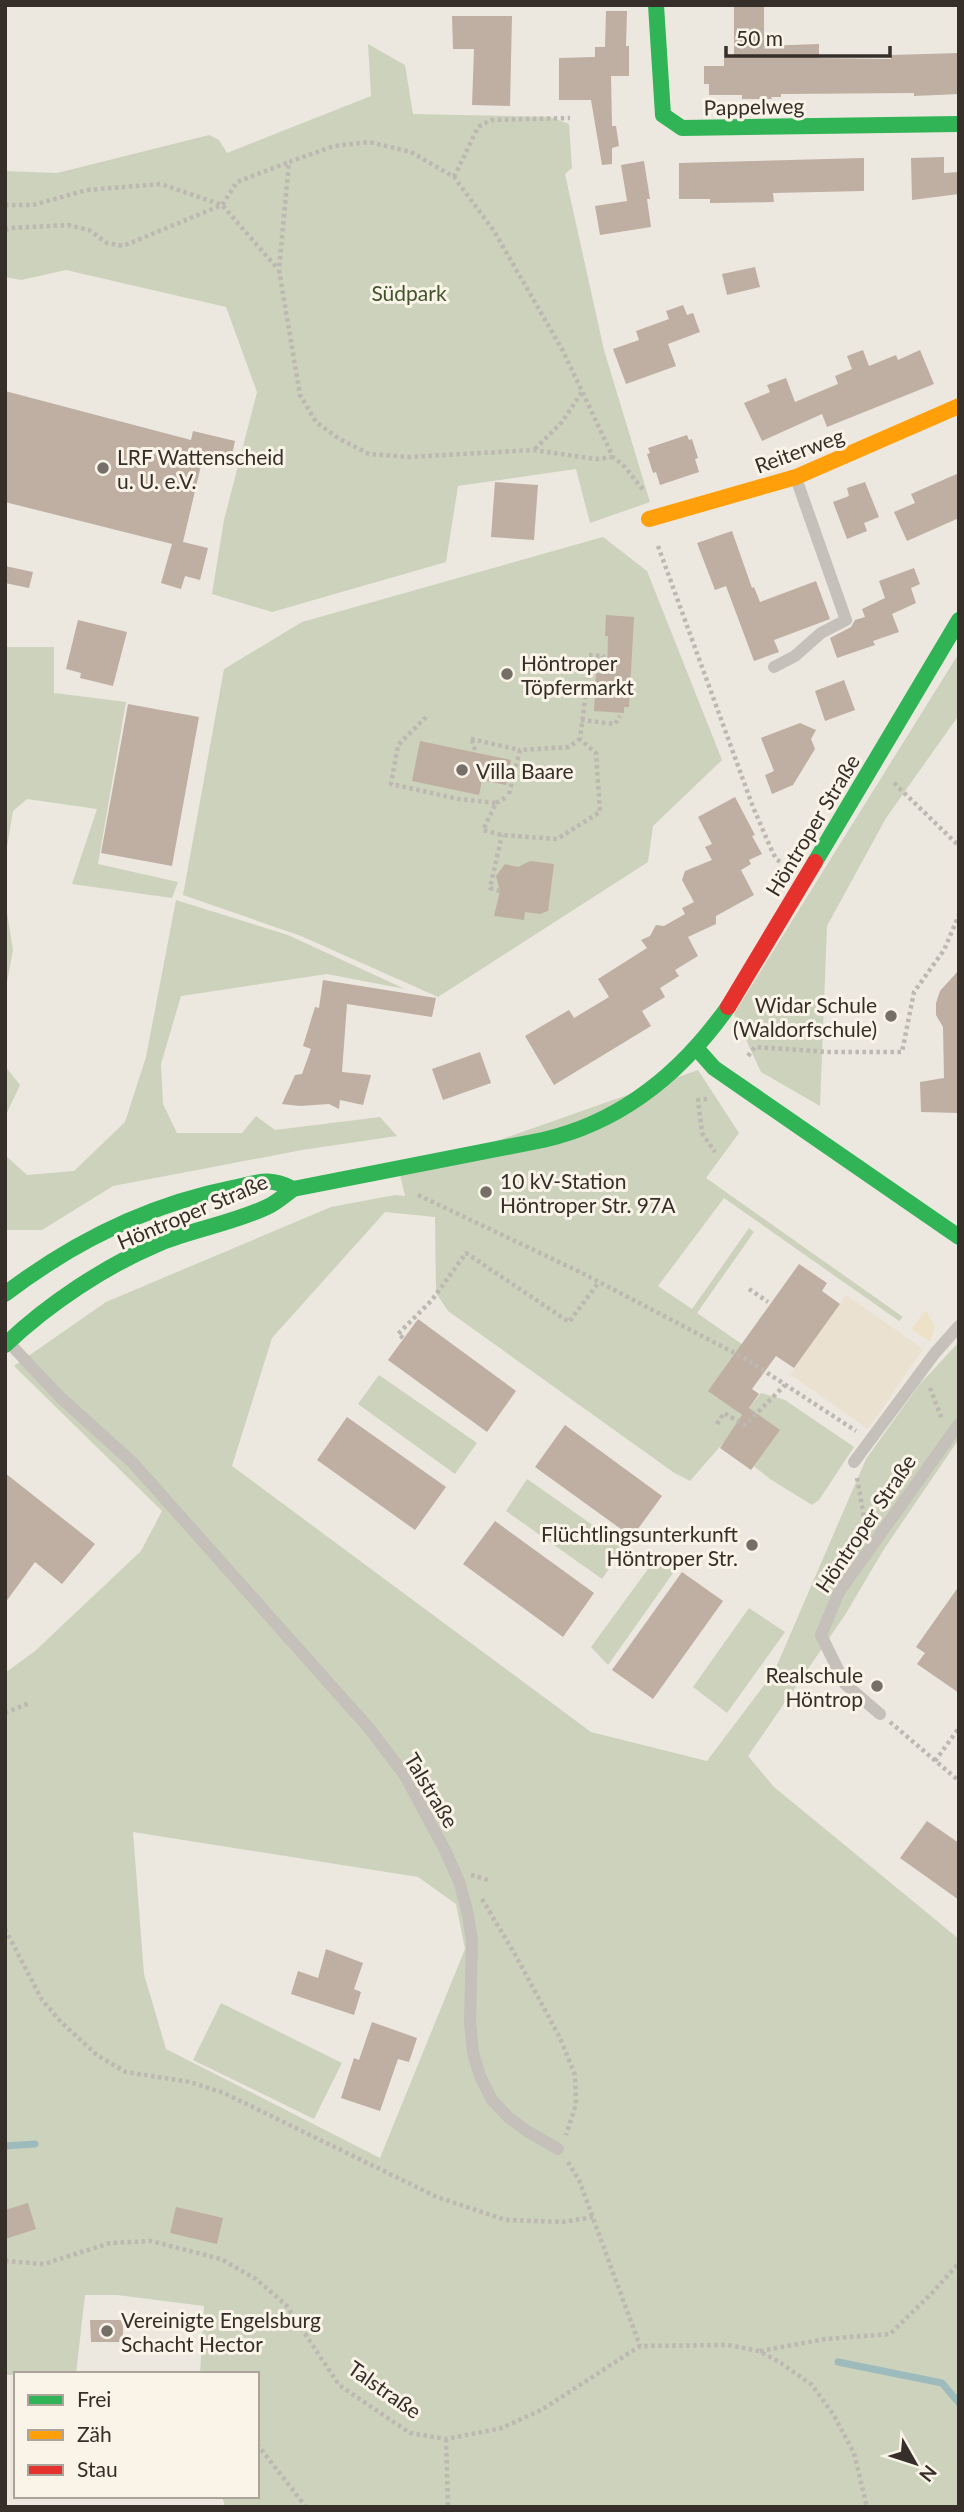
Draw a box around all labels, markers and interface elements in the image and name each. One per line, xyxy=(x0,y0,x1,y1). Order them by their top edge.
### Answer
scale bar xyxy=(726,14,890,58)
text: 50 m xyxy=(736,25,783,50)
street label: Pappelweg xyxy=(703,93,805,119)
park label: Südpark xyxy=(371,280,447,305)
street label: Reiterweg xyxy=(751,422,847,478)
place label: LRF Wattenscheid u. U. e.V. xyxy=(117,444,284,493)
marker: LRF Wattenscheid u. U. e.V. xyxy=(95,460,111,476)
place label: Höntroper Töpfermarkt xyxy=(521,650,634,699)
marker: Höntroper Töpfermarkt xyxy=(499,666,515,682)
street label: Höntroper Straße xyxy=(760,750,864,900)
place label: Villa Baare xyxy=(476,758,574,783)
marker: Villa Baare xyxy=(454,762,470,778)
place label: Widar Schule (Waldorfschule) xyxy=(733,992,877,1041)
marker: Widar Schule (Waldorfschule) xyxy=(883,1008,899,1024)
street label: Höntroper Straße xyxy=(113,1168,271,1254)
place label: 10 kV-Station Höntroper Str. 97A xyxy=(500,1168,676,1217)
marker: 10 kV-Station Höntroper Str. 97A xyxy=(478,1184,494,1200)
street label: Höntroper Straße xyxy=(810,1449,920,1597)
place label: Flüchtlingsunterkunft Höntroper Str. xyxy=(541,1521,739,1570)
marker: Flüchtlingsunterkunft Höntroper Str. xyxy=(744,1537,760,1553)
place label: Realschule Höntrop xyxy=(765,1662,863,1711)
marker: Realschule Höntrop xyxy=(869,1678,885,1694)
street label: Talstraße xyxy=(400,1748,464,1832)
place label: Vereinigte Engelsburg Schacht Hector xyxy=(121,2307,321,2356)
marker: Vereinigte Engelsburg Schacht Hector xyxy=(99,2323,115,2339)
street label: Talstraße xyxy=(344,2355,426,2423)
legend xyxy=(14,2372,259,2498)
text: Frei xyxy=(77,2386,111,2411)
text: Zäh xyxy=(77,2421,112,2446)
north arrow xyxy=(880,2428,950,2498)
text: Stau xyxy=(77,2456,118,2481)
text: N xyxy=(915,2461,942,2487)

